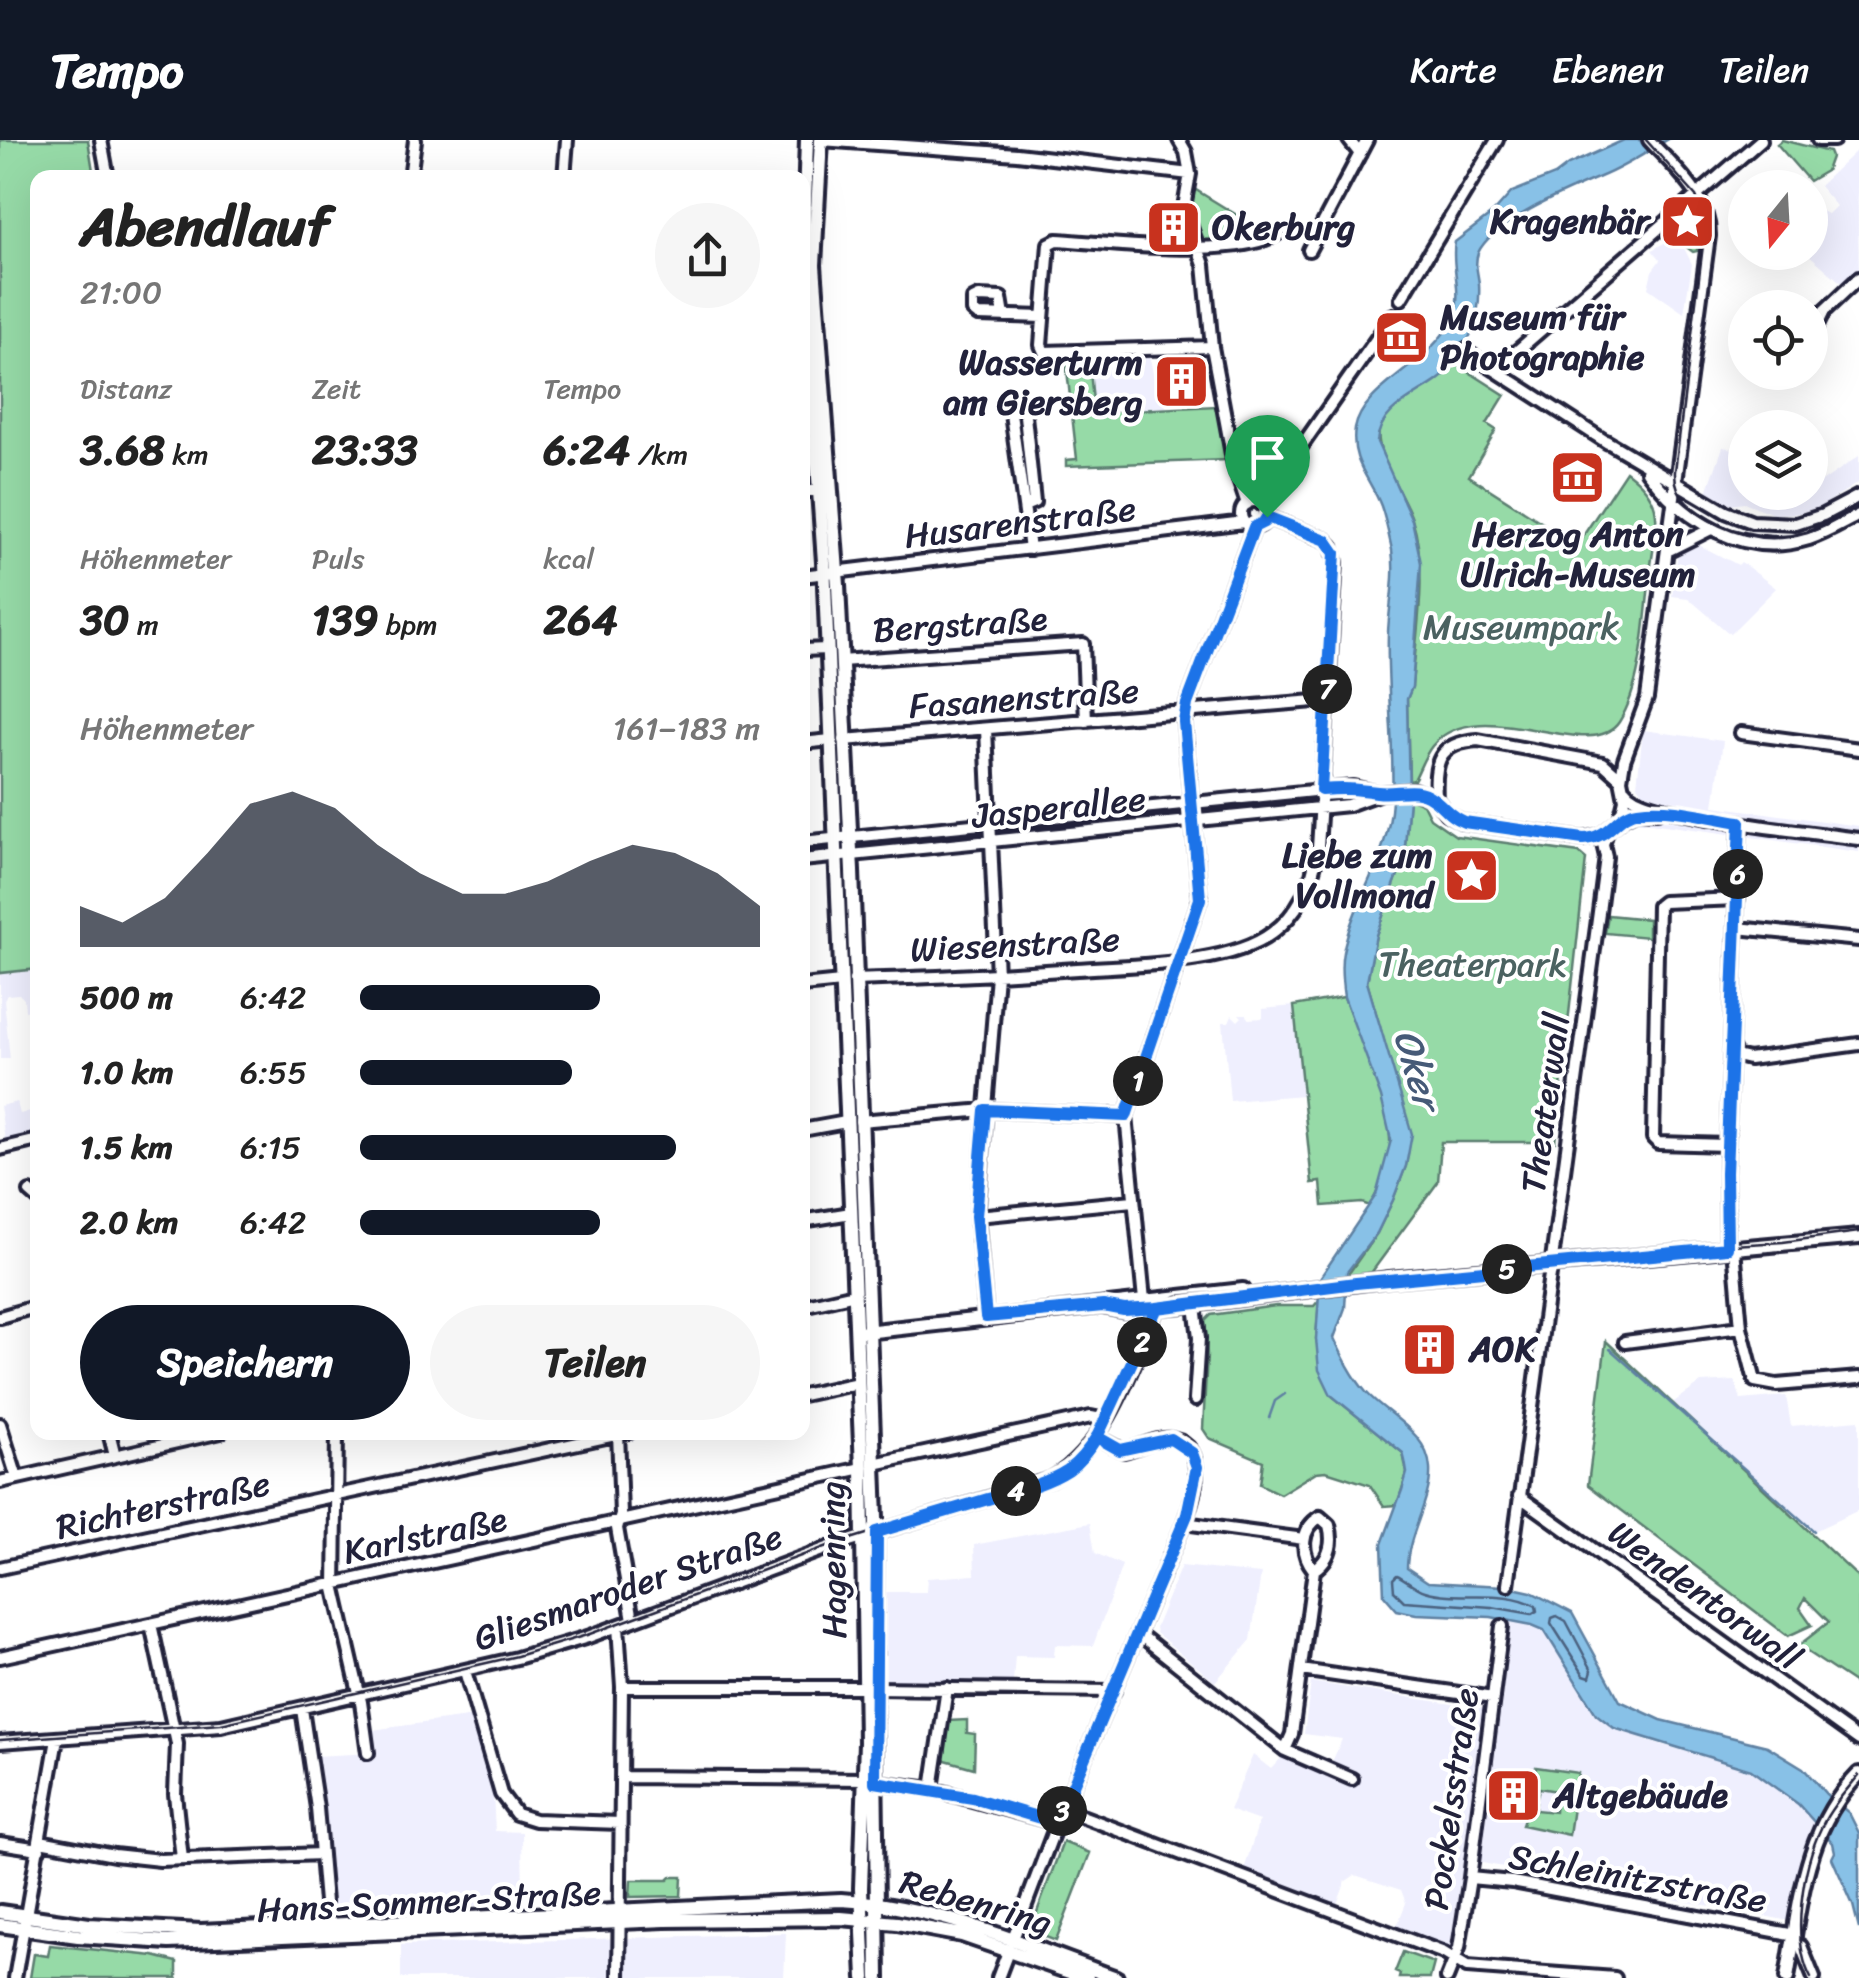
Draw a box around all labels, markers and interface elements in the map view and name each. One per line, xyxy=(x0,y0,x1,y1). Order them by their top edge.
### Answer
text: Tempo xyxy=(50,28,184,113)
text: Karte xyxy=(1410,39,1497,101)
text: Ebenen xyxy=(1552,39,1664,101)
text: Teilen xyxy=(1719,39,1809,101)
north arrow xyxy=(1728,170,1828,270)
map controls xyxy=(1728,170,1828,510)
text: Abendlauf xyxy=(80,178,330,275)
place label: Kragenbär xyxy=(1489,190,1652,252)
place icon: Kragenbär xyxy=(1658,191,1718,251)
place label: Okerburg xyxy=(1212,196,1355,258)
building icon: Okerburg xyxy=(1143,197,1203,257)
button: share xyxy=(655,203,760,308)
text: 21:00 xyxy=(80,264,162,321)
place label: Museum für Photographie xyxy=(1439,286,1645,388)
button: locate xyxy=(1728,290,1828,390)
museum icon: Museum für Photographie xyxy=(1371,307,1431,367)
place label: Wasserturm am Giersberg xyxy=(942,331,1143,433)
building icon: Wasserturm am Giersberg xyxy=(1152,352,1212,412)
text: Distanz xyxy=(80,364,172,413)
text: Zeit xyxy=(312,364,361,413)
text: Tempo xyxy=(543,364,621,413)
button: layers xyxy=(1728,410,1828,510)
text: 3.68 xyxy=(80,413,165,487)
text: 23:33 xyxy=(312,413,418,487)
text: 6:24 xyxy=(543,413,630,487)
pin xyxy=(1225,415,1310,518)
text: km xyxy=(165,430,209,479)
text: /km xyxy=(630,430,688,479)
icon: arrive xyxy=(1240,430,1295,485)
museum icon: Herzog Anton Ulrich-Museum xyxy=(1548,448,1608,508)
street label: Husarenstraße xyxy=(901,477,1139,567)
place label: Herzog Anton Ulrich-Museum xyxy=(1460,503,1696,605)
text: Höhenmeter xyxy=(80,534,231,583)
text: Puls xyxy=(312,534,365,583)
text: kcal xyxy=(543,534,594,583)
text: 30 xyxy=(80,583,130,657)
text: 139 xyxy=(312,583,379,657)
text: 264 xyxy=(543,583,618,657)
street label: Bergstraße xyxy=(871,587,1049,661)
park label: Museumpark xyxy=(1423,596,1619,658)
text: m xyxy=(130,600,158,649)
text: bpm xyxy=(379,600,437,649)
street label: Fasanenstraße xyxy=(907,659,1141,737)
pin: 7 xyxy=(1302,664,1352,714)
text: 7 xyxy=(1319,664,1335,713)
text: Höhenmeter xyxy=(80,700,253,757)
text: 161–183 m xyxy=(613,700,760,757)
street label: Jasperallee xyxy=(968,767,1149,847)
place label: Liebe zum Vollmond xyxy=(1282,824,1436,926)
place icon: Liebe zum Vollmond xyxy=(1442,845,1502,905)
pin: 6 xyxy=(1713,849,1763,899)
text: 6 xyxy=(1730,849,1746,898)
street label: Wiesenstraße xyxy=(908,908,1122,980)
park label: Theaterpark xyxy=(1379,933,1567,995)
text: 500 m xyxy=(80,969,173,1026)
text: 6:42 xyxy=(240,969,306,1026)
street label: Theaterwall xyxy=(1502,1008,1588,1197)
water label: Oker xyxy=(1374,1021,1462,1123)
text: 1.0 km xyxy=(80,1044,174,1101)
text: 6:55 xyxy=(240,1044,307,1101)
pin: 1 xyxy=(1113,1056,1163,1106)
text: 1 xyxy=(1132,1056,1144,1105)
text: 1.5 km xyxy=(80,1119,173,1176)
text: 6:15 xyxy=(240,1119,301,1176)
text: 2.0 km xyxy=(80,1194,178,1251)
text: 6:42 xyxy=(240,1194,306,1251)
pin: 5 xyxy=(1482,1244,1532,1294)
text: 5 xyxy=(1498,1244,1516,1293)
button: Speichern xyxy=(80,1305,410,1420)
button: Teilen xyxy=(430,1305,760,1420)
pin: 2 xyxy=(1117,1317,1167,1367)
text: 2 xyxy=(1134,1317,1150,1366)
place label: AOK xyxy=(1467,1318,1539,1380)
building icon: AOK xyxy=(1400,1319,1460,1379)
street label: Richterstraße xyxy=(50,1452,276,1558)
pin: 4 xyxy=(991,1466,1041,1516)
text: 4 xyxy=(1007,1466,1025,1515)
street label: Hagenring xyxy=(801,1481,865,1639)
street label: Karlstraße xyxy=(337,1487,513,1583)
street label: Wendentorwall xyxy=(1595,1503,1816,1688)
street label: Gliesmaroder Straße xyxy=(465,1505,791,1669)
street label: Pockelsstraße xyxy=(1405,1684,1497,1914)
place label: Altgebäude xyxy=(1551,1764,1728,1826)
building icon: Altgebäude xyxy=(1484,1765,1544,1825)
pin: 3 xyxy=(1037,1786,1087,1836)
text: 3 xyxy=(1054,1786,1070,1835)
street label: Schleinitzstraße xyxy=(1504,1825,1772,1931)
street label: Rebenring xyxy=(893,1851,1059,1953)
street label: Hans-Sommer-Straße xyxy=(255,1861,603,1941)

